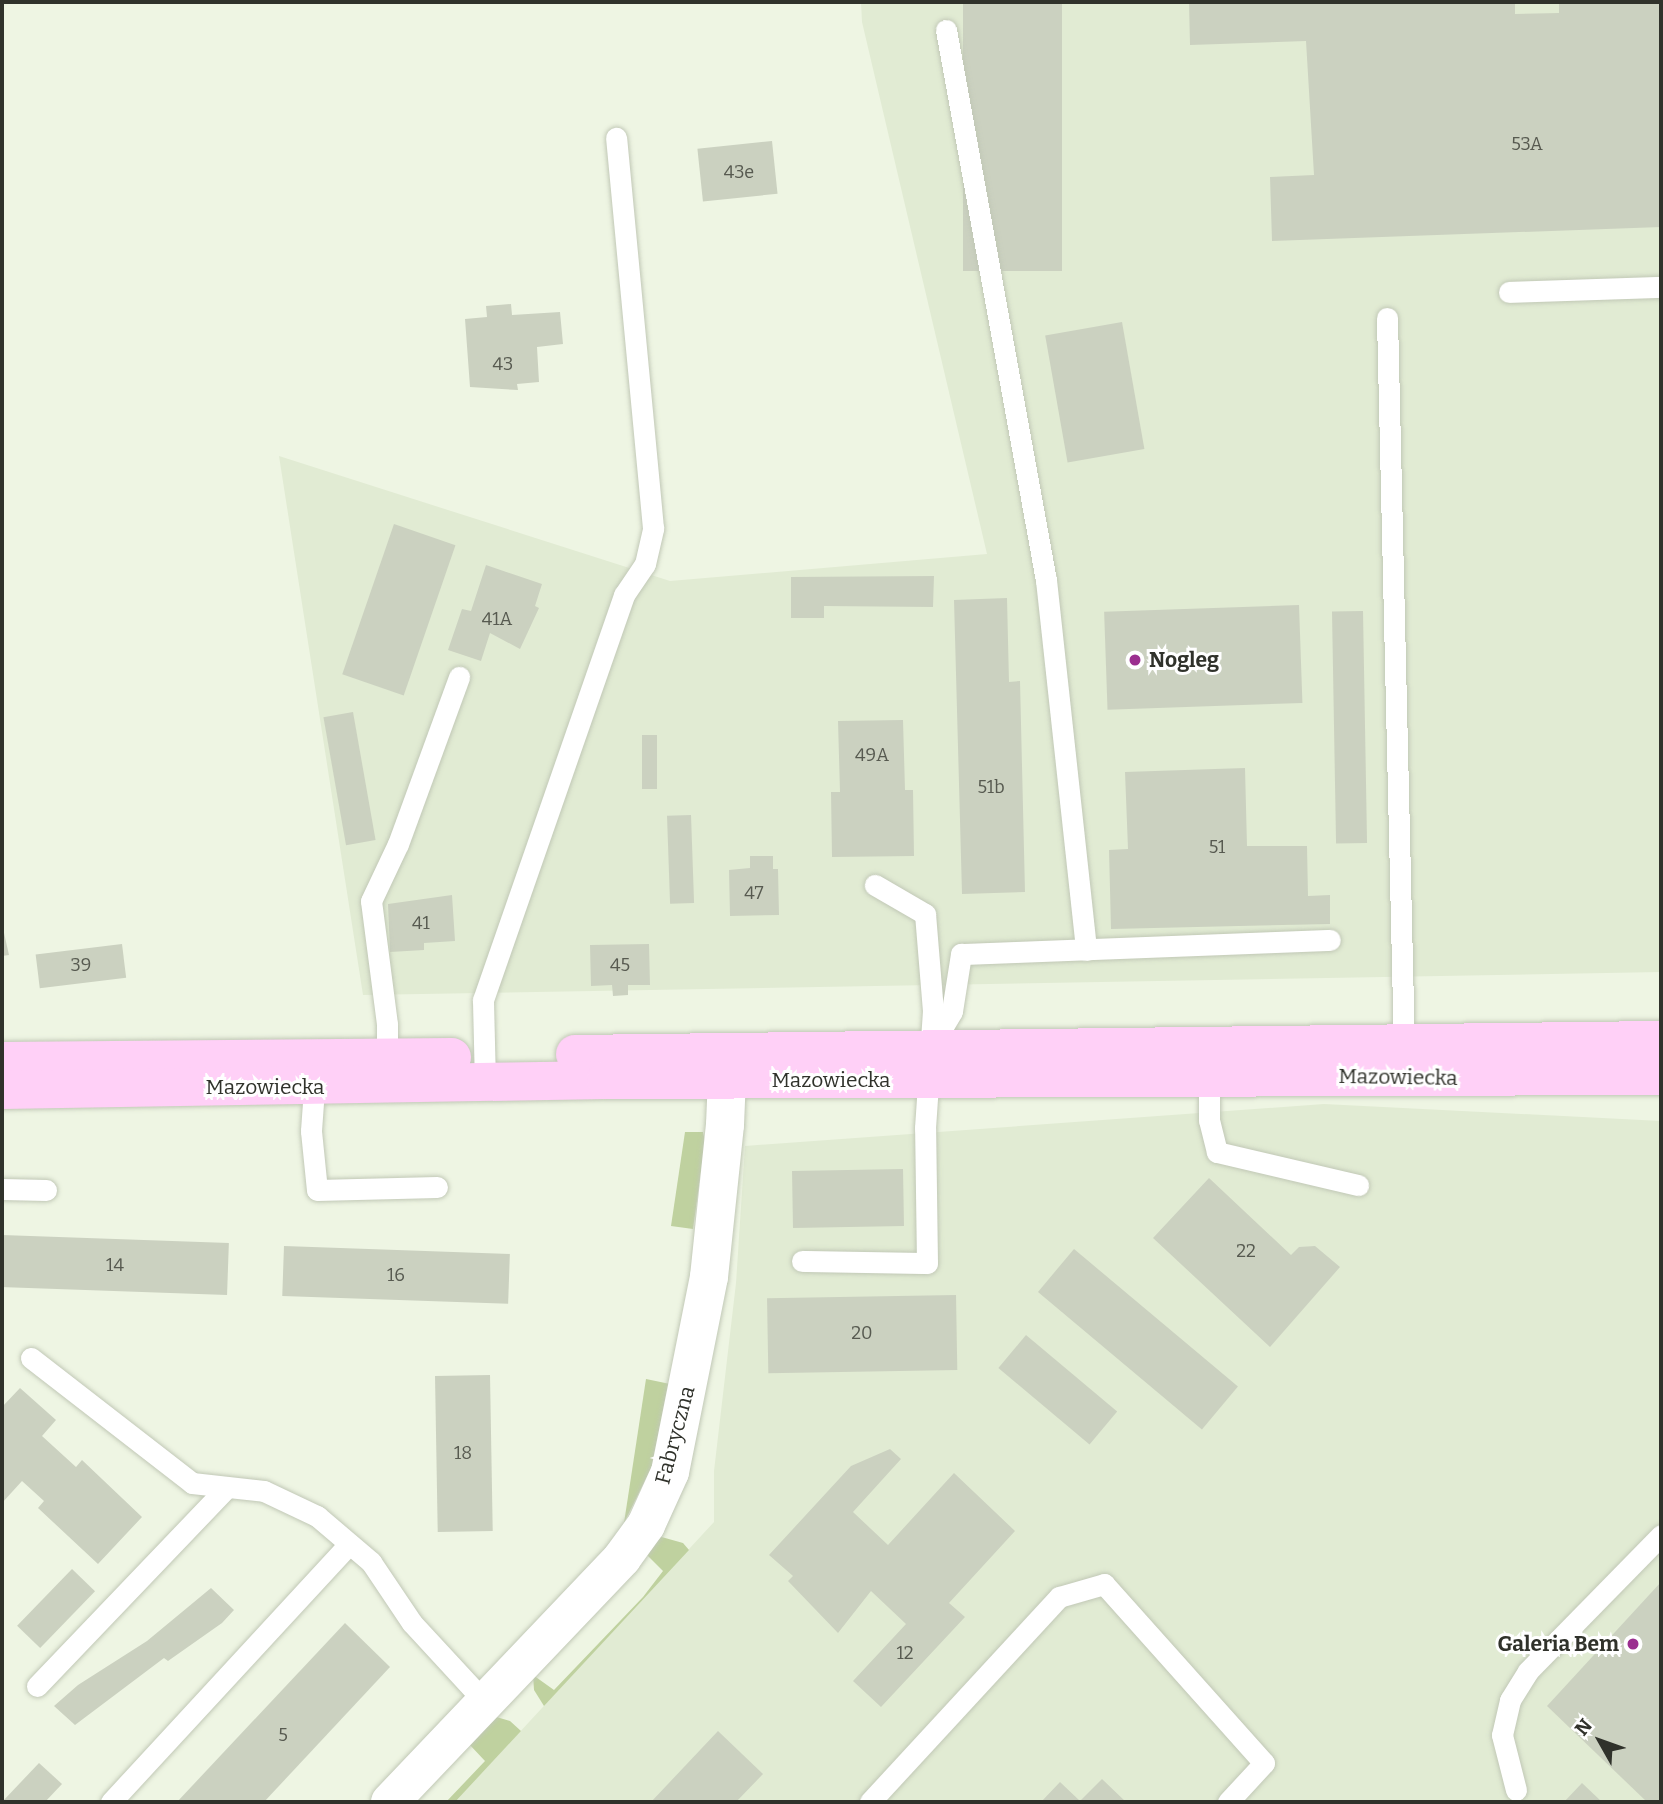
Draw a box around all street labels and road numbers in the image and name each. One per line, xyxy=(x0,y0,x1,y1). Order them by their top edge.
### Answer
street label: Mazowiecka xyxy=(1338,1063,1458,1091)
street label: Mazowiecka xyxy=(771,1067,891,1093)
street label: Mazowiecka xyxy=(205,1074,325,1100)
street label: Fabryczna xyxy=(650,1383,700,1487)

